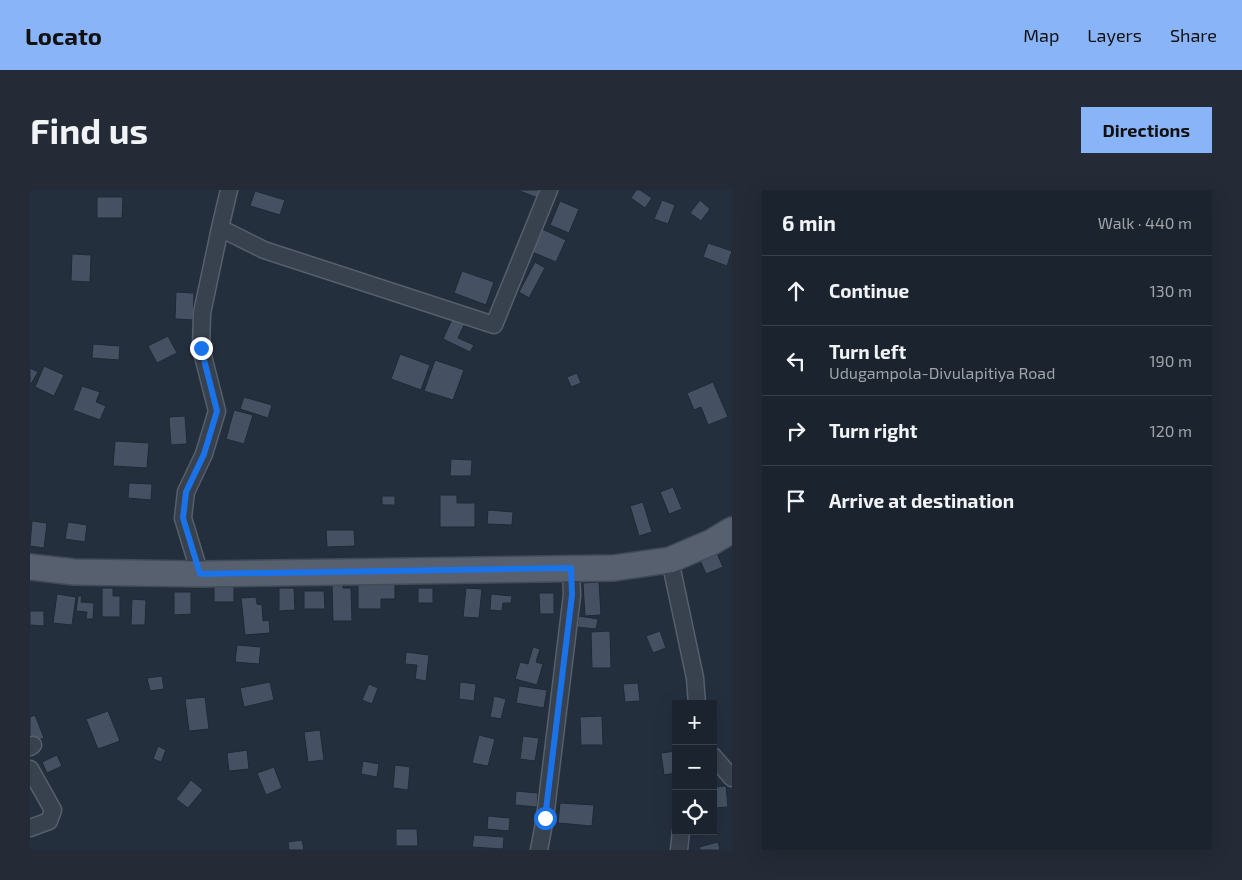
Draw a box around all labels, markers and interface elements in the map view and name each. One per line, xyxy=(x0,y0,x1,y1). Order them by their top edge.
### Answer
text: Locato xyxy=(25,21,102,50)
text: Map xyxy=(1023,24,1059,46)
text: Layers xyxy=(1087,24,1142,46)
text: Share xyxy=(1170,24,1217,46)
button: Directions xyxy=(1081,107,1212,153)
text: Find us xyxy=(30,109,148,151)
text: 6 min xyxy=(782,210,836,235)
text: Walk · 440 m xyxy=(1098,213,1192,232)
icon: ahead xyxy=(782,277,810,305)
text: Continue xyxy=(829,279,909,302)
text: 130 m xyxy=(1150,281,1192,300)
route end xyxy=(190,337,213,360)
text: Turn left xyxy=(829,340,906,363)
icon: left xyxy=(782,347,810,375)
text: 190 m xyxy=(1149,351,1192,370)
text: Udugampola-Divulapitiya Road xyxy=(829,363,1055,382)
icon: right xyxy=(782,417,810,445)
text: Turn right xyxy=(829,419,917,442)
text: 120 m xyxy=(1149,421,1192,440)
icon: arrive xyxy=(782,487,810,515)
text: Arrive at destination xyxy=(829,489,1014,512)
map controls xyxy=(672,700,717,835)
button: + xyxy=(672,700,717,745)
button: − xyxy=(672,745,717,790)
button: locate xyxy=(672,790,717,835)
route start xyxy=(534,807,557,830)

